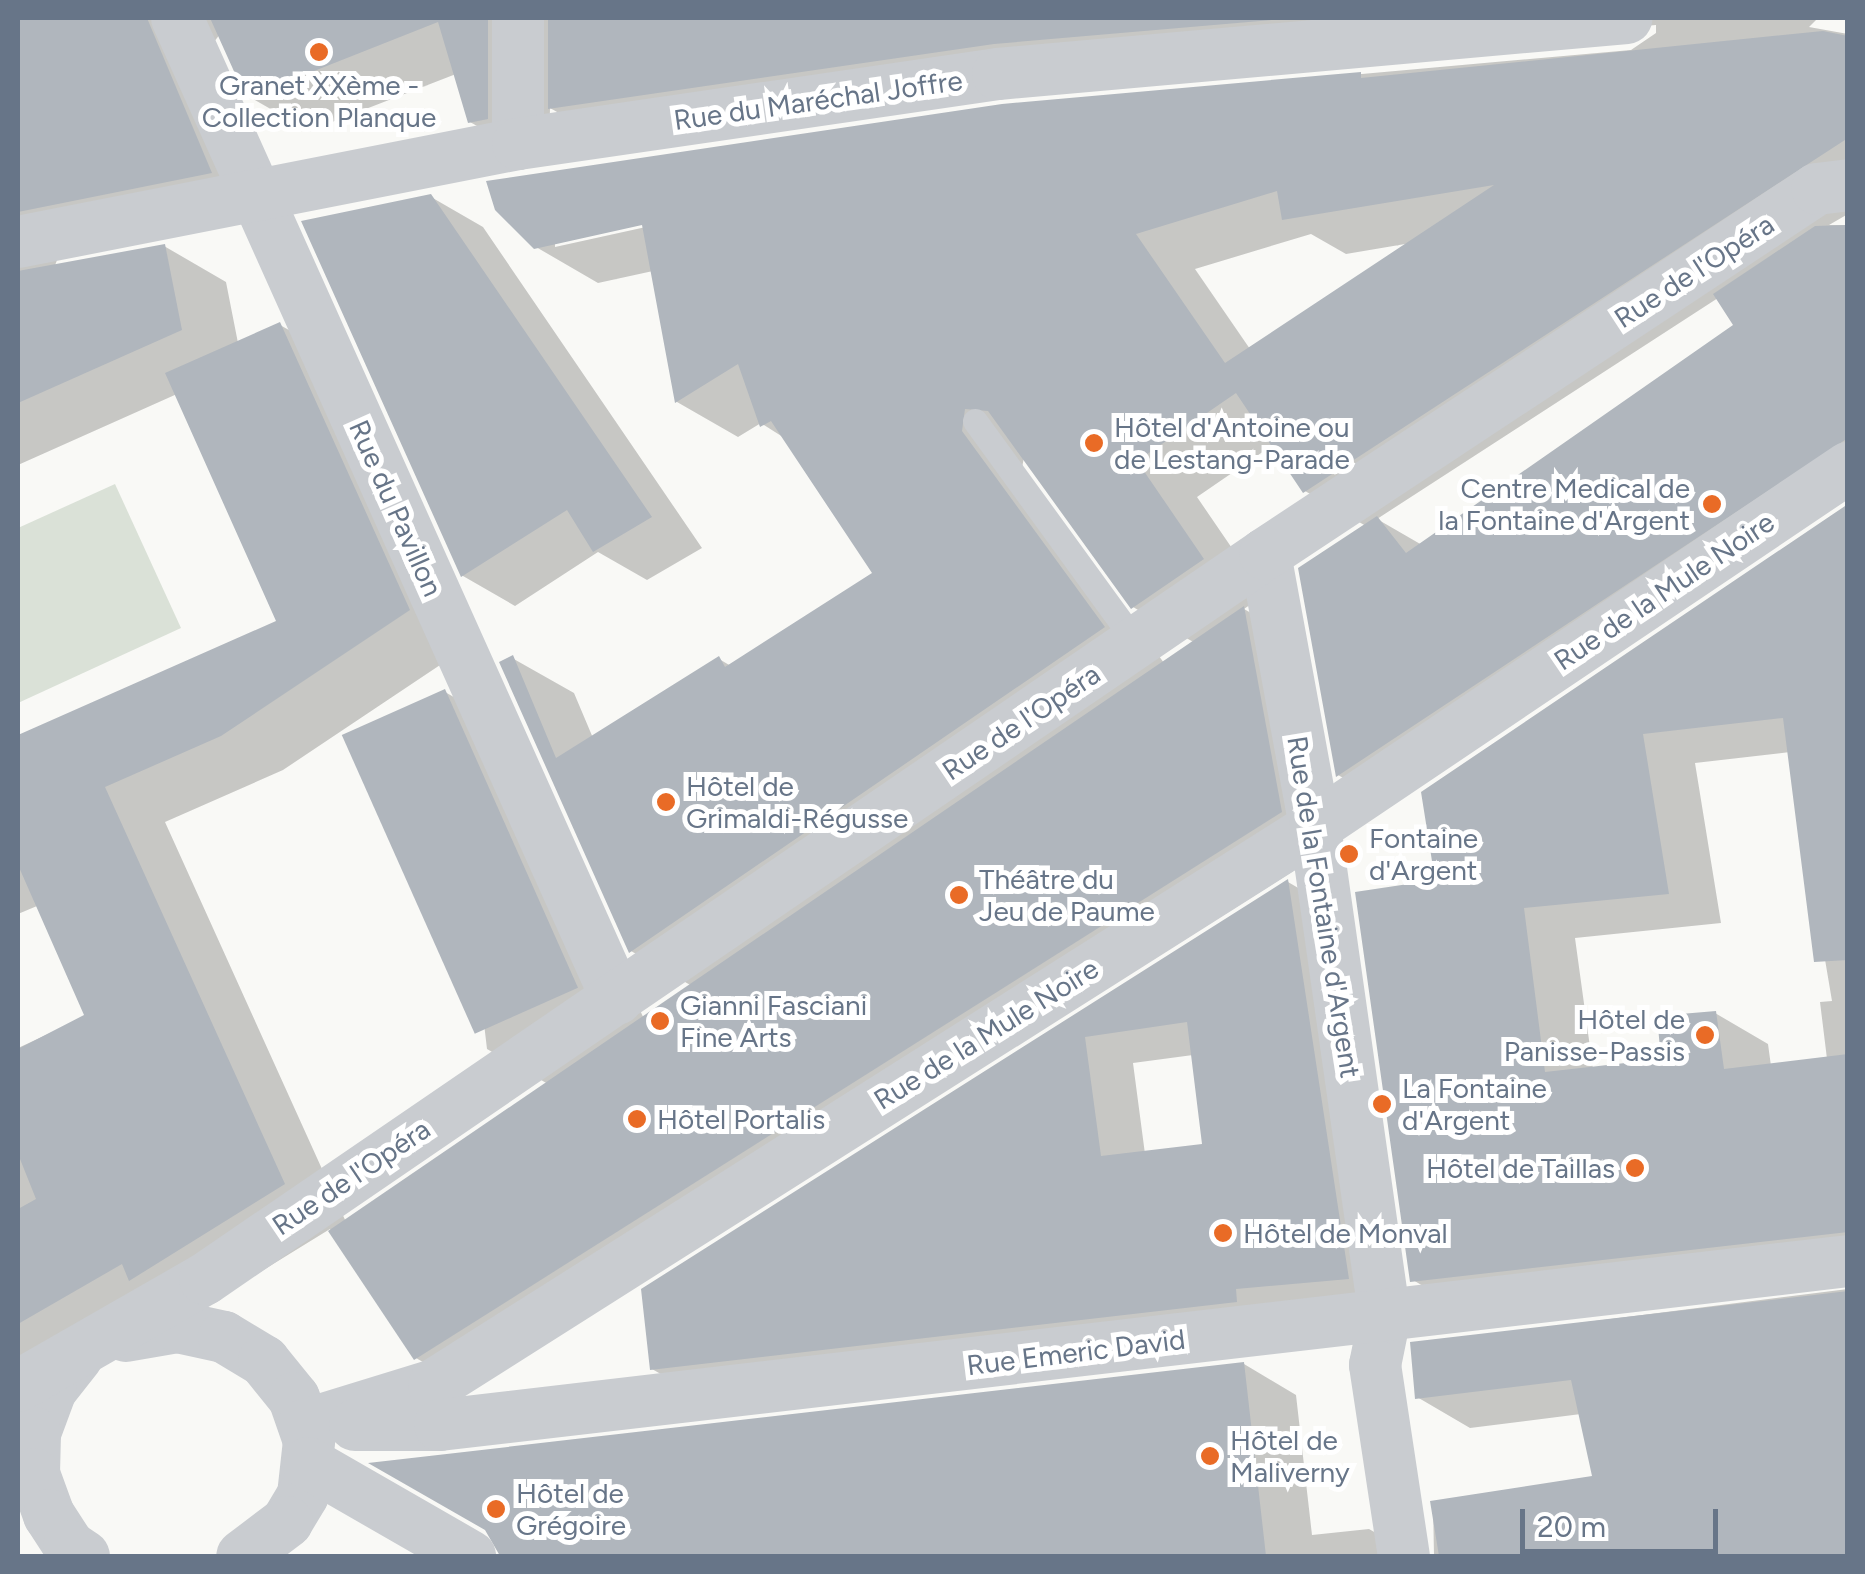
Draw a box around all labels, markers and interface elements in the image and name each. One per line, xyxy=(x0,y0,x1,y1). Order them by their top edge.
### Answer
marker: Granet XXème - Collection Planque xyxy=(308,41,330,63)
street label: Rue du Maréchal Joffre xyxy=(671,63,965,137)
place label: Granet XXème - Collection Planque xyxy=(202,68,436,134)
street label: Rue de l'Opéra xyxy=(1608,207,1780,335)
place label: Hôtel d'Antoine ou de Lestang-Parade xyxy=(1114,410,1350,476)
street label: Rue du Pavillon xyxy=(342,415,450,601)
marker: Hôtel d'Antoine ou de Lestang-Parade xyxy=(1083,432,1105,454)
place label: Centre Medical de la Fontaine d'Argent xyxy=(1438,471,1690,537)
marker: Centre Medical de la Fontaine d'Argent xyxy=(1699,491,1725,517)
street label: Rue de la Mule Noire xyxy=(1548,505,1780,677)
street label: Rue de l'Opéra xyxy=(936,657,1106,787)
street label: Rue de la Fontaine d'Argent xyxy=(1280,734,1368,1080)
place label: Hôtel de Grimaldi-Régusse xyxy=(686,769,908,835)
marker: Hôtel de Grimaldi-Régusse xyxy=(655,791,677,813)
place label: Fontaine d'Argent xyxy=(1369,821,1478,887)
marker: Fontaine d'Argent xyxy=(1338,843,1360,865)
place label: Théâtre du Jeu de Paume xyxy=(979,862,1155,928)
marker: Théâtre du Jeu de Paume xyxy=(948,884,970,906)
street label: Rue de la Mule Noire xyxy=(868,951,1104,1117)
place label: Gianni Fasciani Fine Arts xyxy=(680,988,867,1054)
place label: Hôtel de Panisse-Passis xyxy=(1504,1002,1685,1068)
marker: Gianni Fasciani Fine Arts xyxy=(649,1010,671,1032)
marker: Hôtel de Panisse-Passis xyxy=(1694,1024,1716,1046)
place label: La Fontaine d'Argent xyxy=(1402,1071,1547,1137)
marker: La Fontaine d'Argent xyxy=(1371,1093,1393,1115)
place label: Hôtel Portalis xyxy=(657,1102,825,1136)
marker: Hôtel Portalis xyxy=(626,1108,648,1130)
street label: Rue de l'Opéra xyxy=(266,1112,436,1242)
place label: Hôtel de Taillas xyxy=(1426,1151,1615,1185)
marker: Hôtel de Taillas xyxy=(1624,1157,1646,1179)
place label: Hôtel de Monval xyxy=(1243,1216,1448,1250)
marker: Hôtel de Monval xyxy=(1212,1222,1234,1244)
street label: Rue Emeric David xyxy=(965,1322,1187,1382)
place label: Hôtel de Maliverny xyxy=(1230,1423,1350,1489)
marker: Hôtel de Maliverny xyxy=(1199,1445,1221,1467)
place label: Hôtel de Grégoire xyxy=(516,1476,626,1542)
scale bar xyxy=(1525,1489,1722,1551)
marker: Hôtel de Grégoire xyxy=(485,1498,507,1520)
text: 20 m xyxy=(1537,1508,1606,1545)

